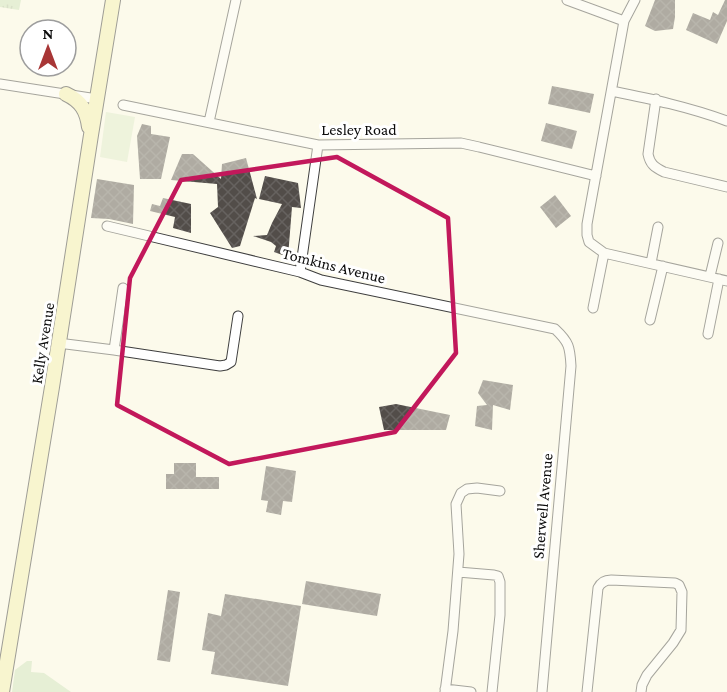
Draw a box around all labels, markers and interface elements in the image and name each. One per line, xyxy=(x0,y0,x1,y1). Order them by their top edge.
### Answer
north arrow xyxy=(18,18,78,78)
text: N xyxy=(43,25,54,42)
street label: Lesley Road xyxy=(321,121,397,139)
street label: Tomkins Avenue xyxy=(281,244,387,287)
street label: Kelly Avenue xyxy=(28,301,58,385)
street label: Sherwell Avenue xyxy=(529,452,556,560)

